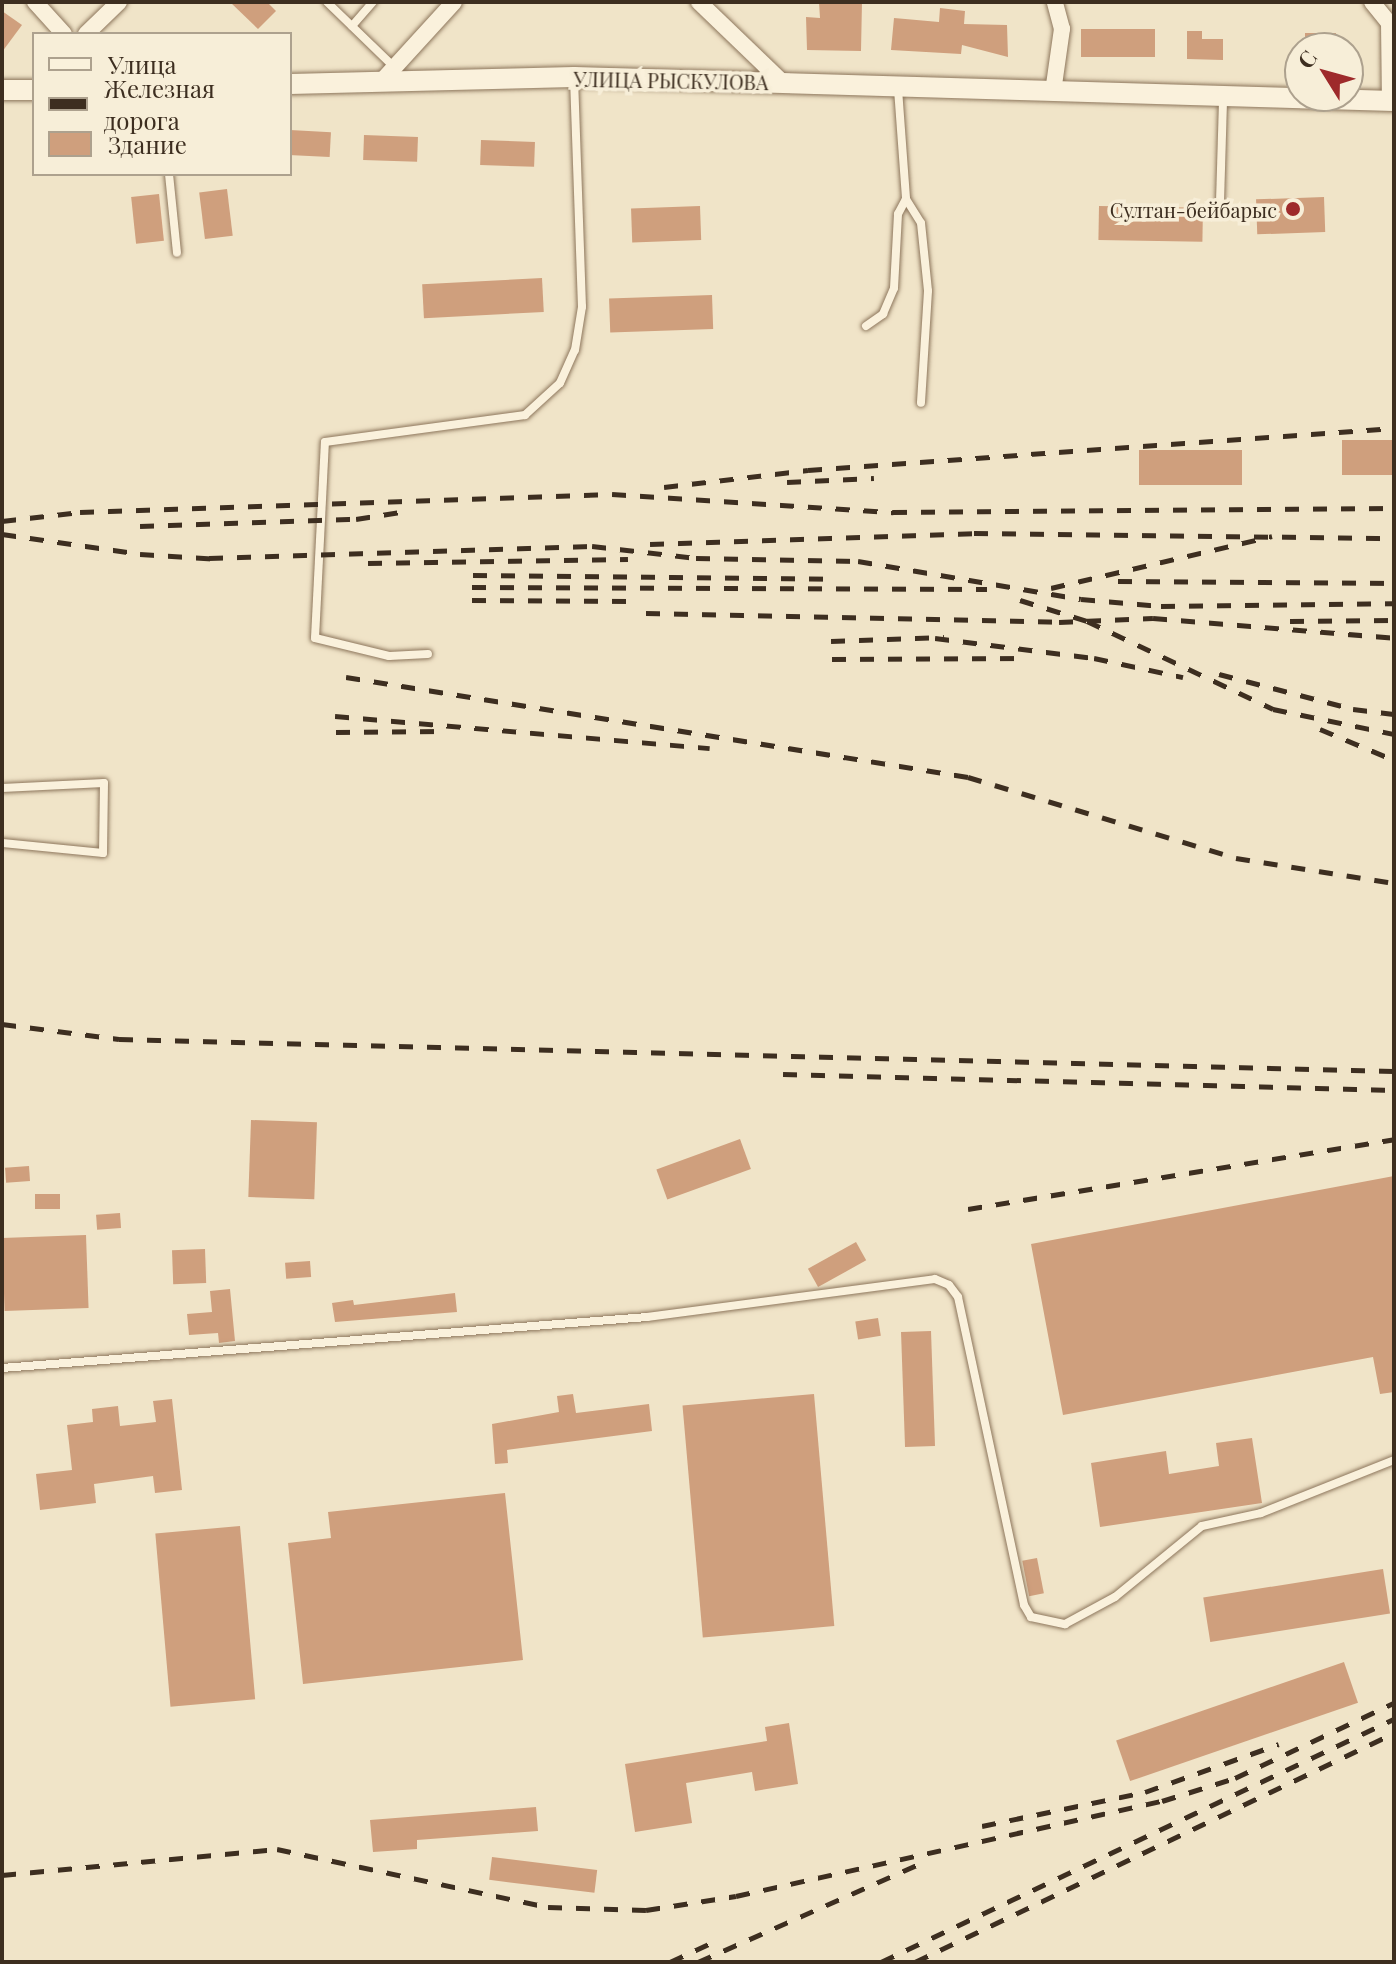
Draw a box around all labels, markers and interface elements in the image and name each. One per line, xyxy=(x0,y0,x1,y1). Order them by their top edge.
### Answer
legend xyxy=(32,32,292,176)
north arrow xyxy=(1284,32,1364,112)
text: С xyxy=(1290,44,1323,74)
text: Улица xyxy=(108,48,177,80)
street label: УЛИЦА РЫСКУЛОВА xyxy=(573,66,769,94)
text: Железная дорога xyxy=(104,72,215,136)
text: Здание xyxy=(108,128,187,160)
place label: Султан-бейбарыс xyxy=(1110,197,1277,221)
marker: Султан-бейбарыс xyxy=(1284,200,1302,218)

